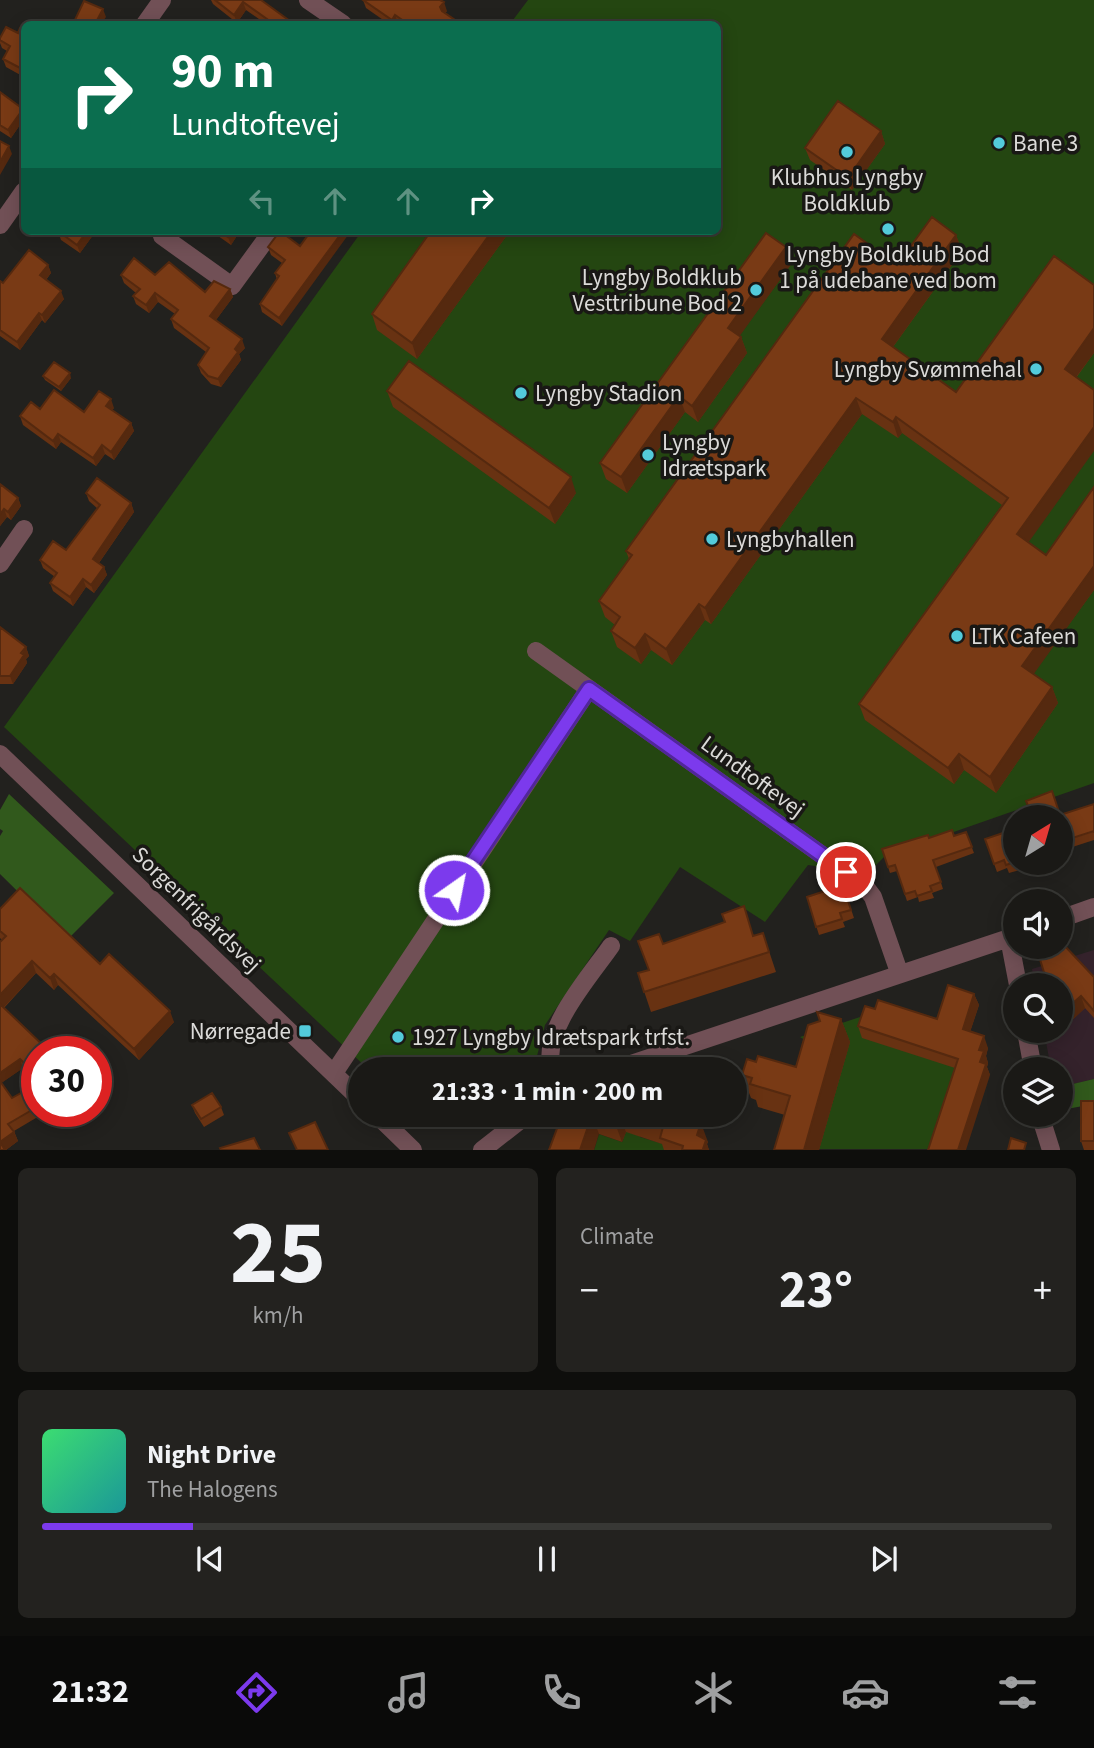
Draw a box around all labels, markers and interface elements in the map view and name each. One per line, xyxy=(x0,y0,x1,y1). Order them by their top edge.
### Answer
text: 90 m xyxy=(171,37,275,107)
icon: right xyxy=(56,49,147,140)
text: Lundtoftevej xyxy=(171,102,340,148)
place label: Bane 3 xyxy=(1013,127,1078,160)
marker: Bane 3 xyxy=(991,135,1007,151)
marker: Klubhus Lyngby Boldklub xyxy=(839,144,855,160)
place label: Klubhus Lyngby Boldklub xyxy=(771,161,923,220)
icon: left xyxy=(243,182,281,220)
icon: ahead xyxy=(316,182,354,220)
icon: ahead xyxy=(389,182,427,220)
icon: right xyxy=(462,182,500,220)
marker: Lyngby Boldklub Bod 1 på udebane ved bom xyxy=(880,221,896,237)
place label: Lyngby Boldklub Bod 1 på udebane ved bom xyxy=(779,238,997,297)
place label: Lyngby Boldklub Vesttribune Bod 2 xyxy=(573,261,742,320)
marker: Lyngby Boldklub Vesttribune Bod 2 xyxy=(748,282,764,298)
place label: Lyngby Svømmehal xyxy=(834,353,1022,386)
marker: Lyngby Svømmehal xyxy=(1028,361,1044,377)
place label: Lyngby Stadion xyxy=(535,377,682,410)
marker: Lyngby Stadion xyxy=(513,385,529,401)
place label: Lyngby Idrætspark xyxy=(662,426,767,485)
marker: Lyngby Idrætspark xyxy=(640,447,656,463)
place label: Lyngbyhallen xyxy=(726,523,854,556)
marker: Lyngbyhallen xyxy=(704,531,720,547)
place label: LTK Cafeen xyxy=(971,620,1076,653)
marker: LTK Cafeen xyxy=(949,628,965,644)
street label: Lundtoftevej xyxy=(694,727,811,825)
north arrow xyxy=(1003,805,1073,875)
map controls xyxy=(1003,805,1073,1127)
street label: Sorgenfrigårdsvej xyxy=(124,839,269,980)
pin xyxy=(816,842,876,902)
position arrow xyxy=(417,853,491,927)
icon: arrive xyxy=(827,853,865,891)
button: sound xyxy=(1003,889,1073,959)
button: search xyxy=(1003,973,1073,1043)
place label: Nørregade xyxy=(190,1015,291,1048)
place label: 1927 Lyngby Idrætspark trfst. xyxy=(412,1021,690,1054)
marker: Nørregade xyxy=(297,1023,313,1039)
marker: 1927 Lyngby Idrætspark trfst. xyxy=(390,1029,406,1045)
speed limit sign: 30 xyxy=(21,1036,112,1127)
button: layers xyxy=(1003,1057,1073,1127)
text: 21:33 · 1 min · 200 m xyxy=(432,1073,663,1110)
text: 25 xyxy=(230,1189,326,1318)
text: Climate xyxy=(580,1220,654,1253)
text: 23° xyxy=(779,1254,853,1328)
text: − xyxy=(580,1264,599,1318)
text: + xyxy=(1033,1264,1052,1318)
text: km/h xyxy=(252,1299,304,1332)
text: Night Drive xyxy=(147,1436,276,1473)
text: The Halogens xyxy=(147,1473,278,1506)
icon: previous xyxy=(191,1540,229,1578)
icon: pause xyxy=(528,1540,566,1578)
icon: next xyxy=(865,1540,903,1578)
icon: directions xyxy=(232,1668,281,1717)
icon: music xyxy=(384,1668,433,1717)
icon: phone xyxy=(537,1668,586,1717)
icon: climate xyxy=(689,1668,738,1717)
icon: car xyxy=(841,1668,890,1717)
icon: filters xyxy=(993,1668,1042,1717)
text: 21:32 xyxy=(52,1669,129,1715)

